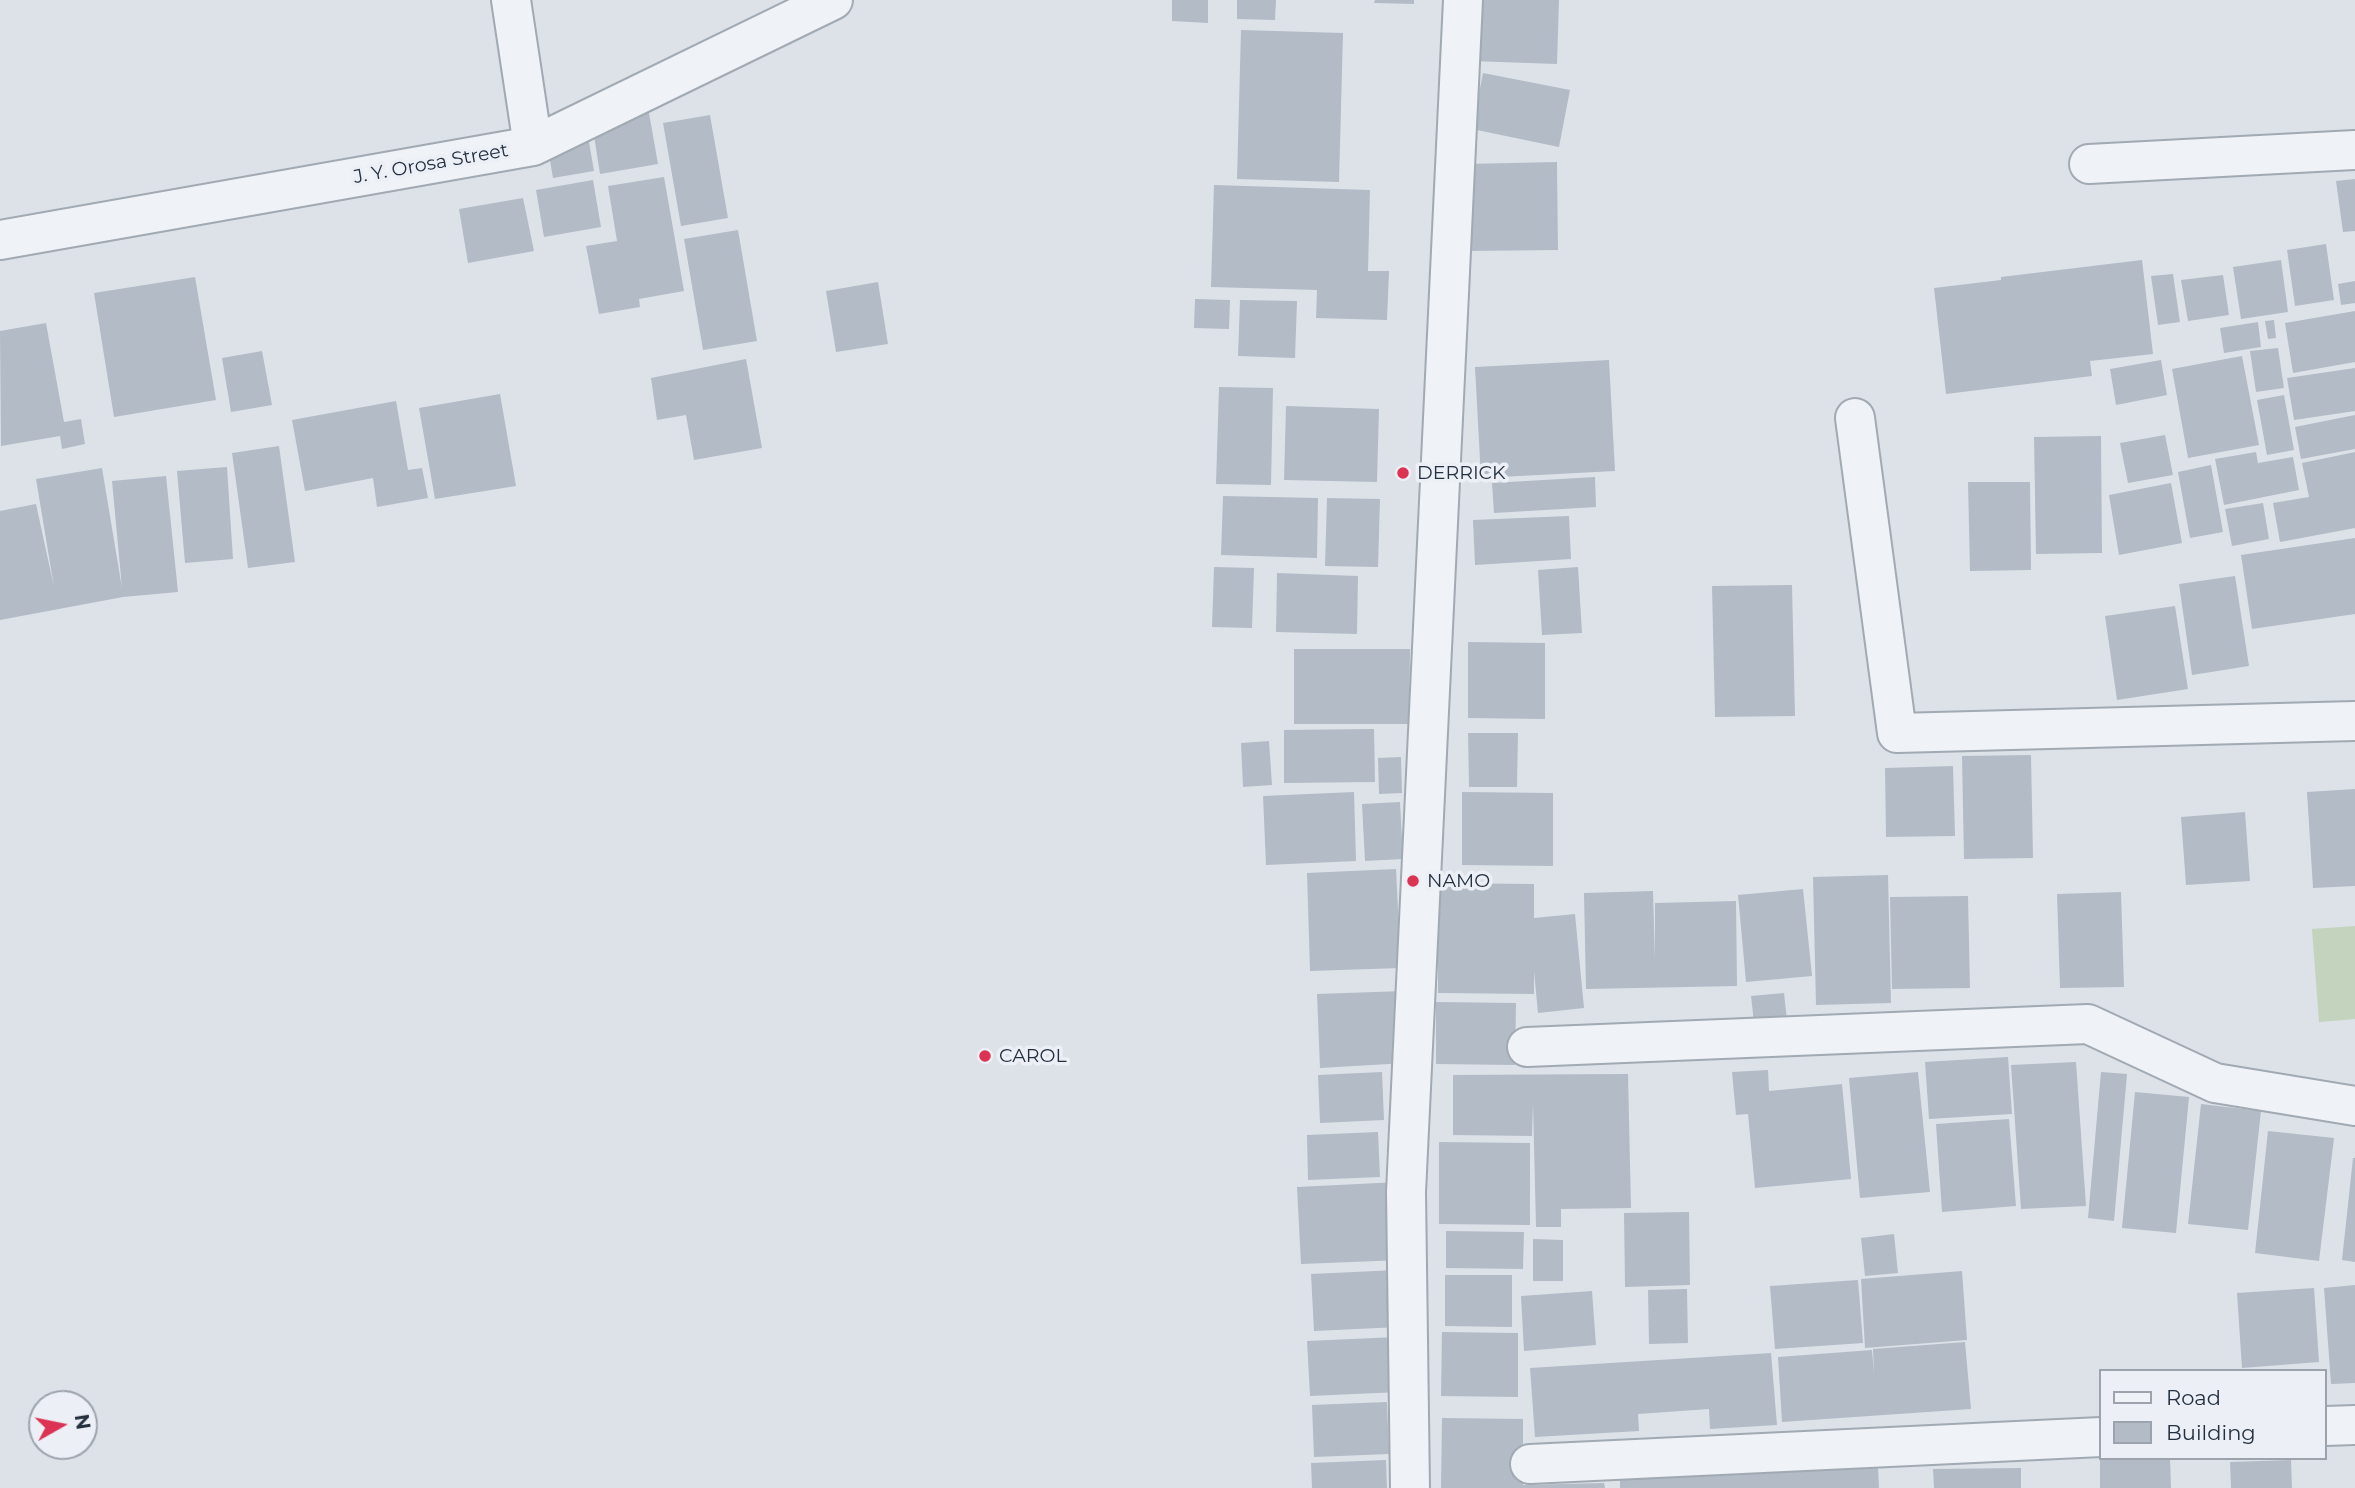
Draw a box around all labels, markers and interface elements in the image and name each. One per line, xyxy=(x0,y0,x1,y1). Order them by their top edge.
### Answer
street label: J. Y. Orosa Street xyxy=(352,139,510,189)
place label: DERRICK xyxy=(1417,462,1506,484)
marker: DERRICK xyxy=(1395,465,1411,481)
place label: NAMO xyxy=(1427,870,1490,892)
marker: NAMO xyxy=(1405,873,1421,889)
place label: CAROL xyxy=(999,1045,1067,1067)
marker: CAROL xyxy=(977,1048,993,1064)
legend xyxy=(2100,1369,2327,1460)
text: Road xyxy=(2166,1385,2221,1410)
north arrow xyxy=(28,1390,98,1460)
text: N xyxy=(70,1413,95,1431)
text: Building xyxy=(2166,1420,2256,1445)

